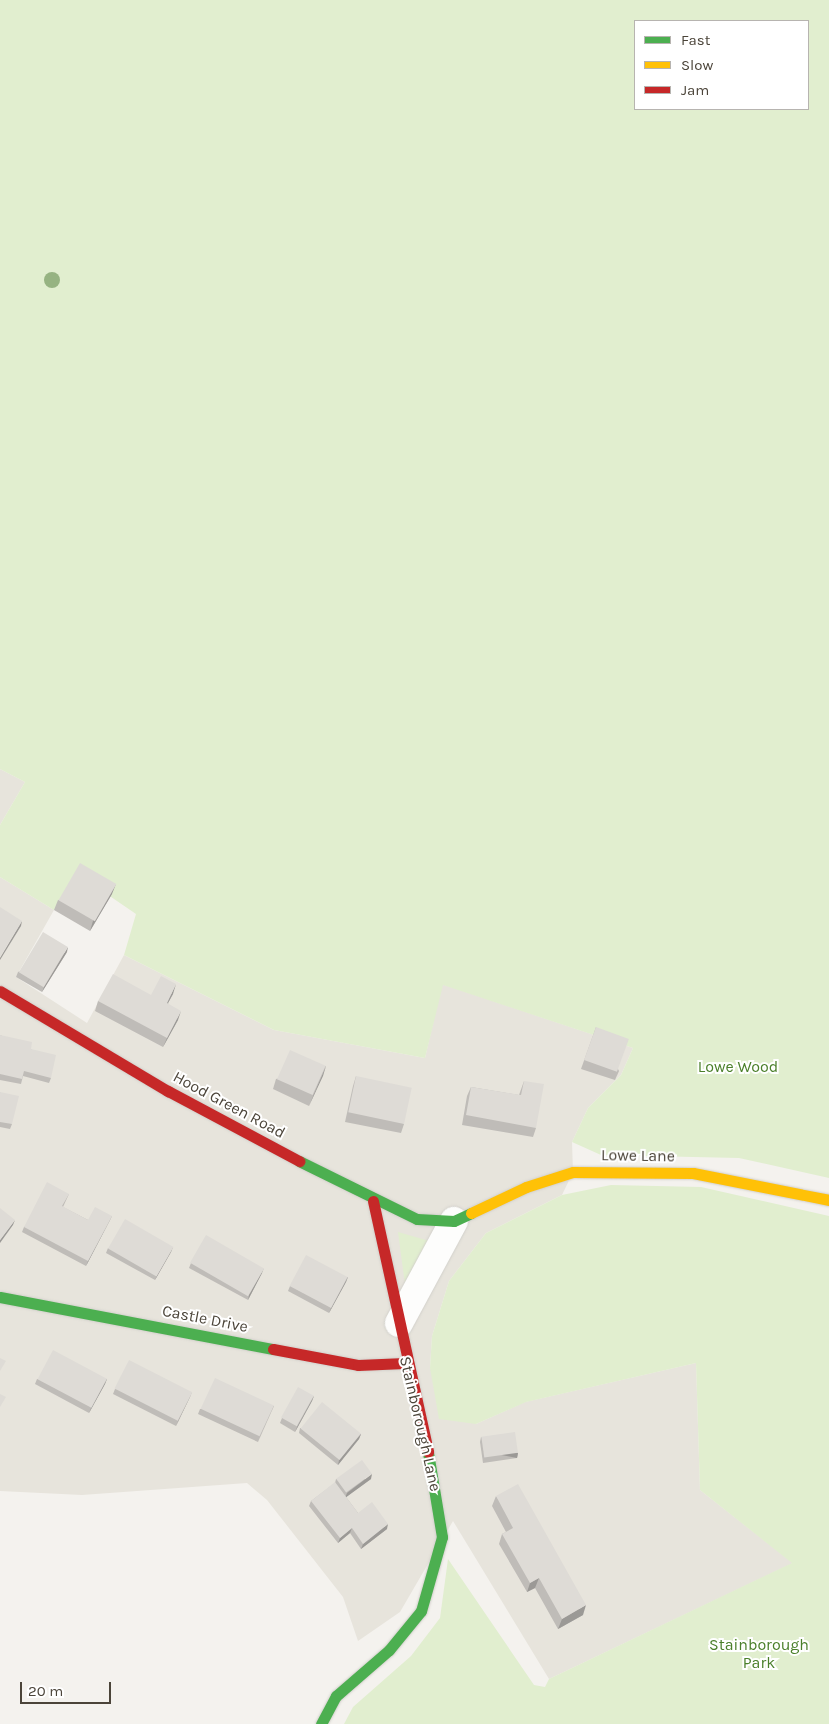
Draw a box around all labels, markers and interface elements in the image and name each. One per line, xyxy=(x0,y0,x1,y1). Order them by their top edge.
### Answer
legend xyxy=(634,20,809,110)
text: Fast xyxy=(681,31,710,49)
text: Slow xyxy=(681,56,713,74)
text: Jam xyxy=(681,81,709,99)
park label: Lowe Wood xyxy=(698,1057,778,1077)
street label: Hood Green Road xyxy=(170,1067,288,1143)
street label: Lowe Lane xyxy=(601,1146,675,1166)
street label: Castle Drive xyxy=(161,1301,249,1337)
street label: Stainborough Lane xyxy=(395,1355,445,1493)
park label: Stainborough Park xyxy=(709,1635,809,1673)
scale bar xyxy=(22,1672,114,1704)
text: 20 m xyxy=(28,1682,63,1700)

